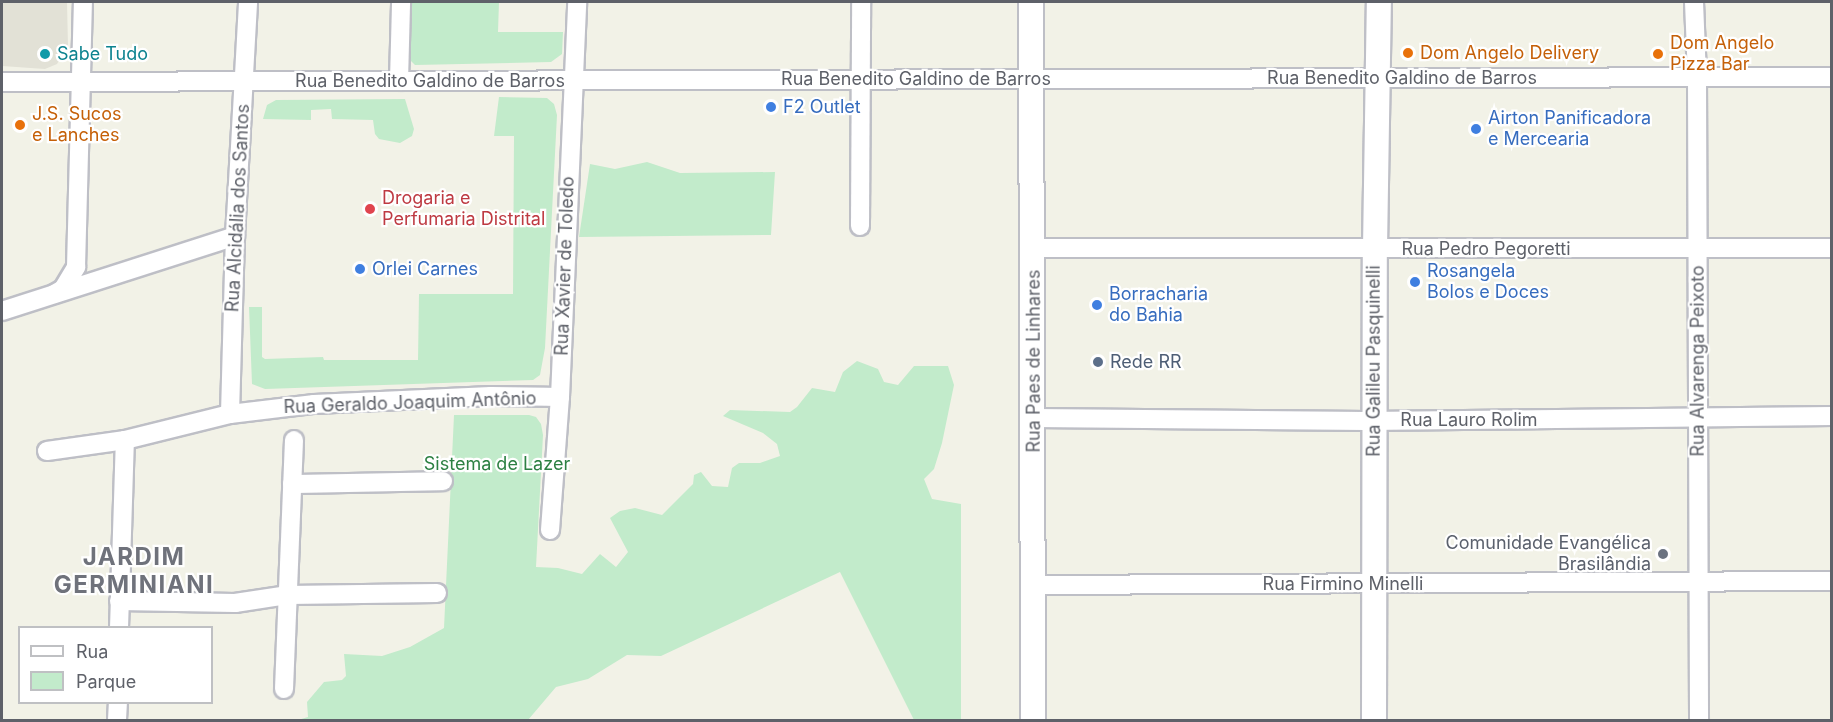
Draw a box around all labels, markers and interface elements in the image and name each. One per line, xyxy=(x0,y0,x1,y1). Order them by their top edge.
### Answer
place label: Dom Angelo Pizza Bar xyxy=(1670,33,1774,76)
place label: Dom Angelo Delivery xyxy=(1420,42,1599,64)
place label: Sabe Tudo xyxy=(57,43,148,65)
marker: Dom Angelo Delivery xyxy=(1401,46,1415,60)
marker: Sabe Tudo xyxy=(38,47,52,61)
marker: Dom Angelo Pizza Bar xyxy=(1651,47,1665,61)
street label: Rua Benedito Galdino de Barros xyxy=(1267,67,1537,89)
street label: Rua Benedito Galdino de Barros xyxy=(781,68,1051,90)
street label: Rua Benedito Galdino de Barros xyxy=(295,70,565,92)
place label: F2 Outlet xyxy=(783,96,861,118)
marker: F2 Outlet xyxy=(764,100,778,114)
street label: Rua Alcidália dos Santos xyxy=(222,103,254,313)
place label: J.S. Sucos e Lanches xyxy=(32,104,121,146)
place label: Airton Panificadora e Mercearia xyxy=(1488,108,1651,150)
marker: J.S. Sucos e Lanches xyxy=(13,118,27,132)
marker: Airton Panificadora e Mercearia xyxy=(1469,122,1483,136)
street label: Rua Xavier de Toledo xyxy=(551,176,579,356)
place label: Drogaria e Perfumaria Distrital xyxy=(382,188,545,230)
marker: Drogaria e Perfumaria Distrital xyxy=(363,202,377,216)
street label: Rua Pedro Pegoretti xyxy=(1401,238,1571,260)
place label: Orlei Carnes xyxy=(372,258,478,280)
place label: Rosangela Bolos e Doces xyxy=(1427,261,1549,304)
marker: Orlei Carnes xyxy=(353,262,367,276)
street label: Rua Galileu Pasquinelli xyxy=(1363,265,1385,457)
street label: Rua Alvarenga Peixoto xyxy=(1687,265,1709,457)
street label: Rua Paes de Linhares xyxy=(1023,269,1045,453)
marker: Rosangela Bolos e Doces xyxy=(1408,275,1422,289)
place label: Borracharia do Bahia xyxy=(1109,284,1208,326)
marker: Borracharia do Bahia xyxy=(1090,298,1104,312)
place label: Rede RR xyxy=(1110,351,1182,373)
marker: Rede RR xyxy=(1091,355,1105,369)
street label: Rua Geraldo Joaquim Antônio xyxy=(283,388,537,418)
street label: Rua Lauro Rolim xyxy=(1400,409,1538,431)
park label: Sistema de Lazer xyxy=(424,453,570,475)
place label: Comunidade Evangélica Brasilândia xyxy=(1446,533,1651,576)
district label: JARDIM GERMINIANI xyxy=(54,543,214,599)
marker: Comunidade Evangélica Brasilândia xyxy=(1656,547,1670,561)
street label: Rua Firmino Minelli xyxy=(1263,573,1423,595)
legend xyxy=(18,626,213,704)
text: Rua xyxy=(76,641,108,662)
text: Parque xyxy=(76,671,136,692)

